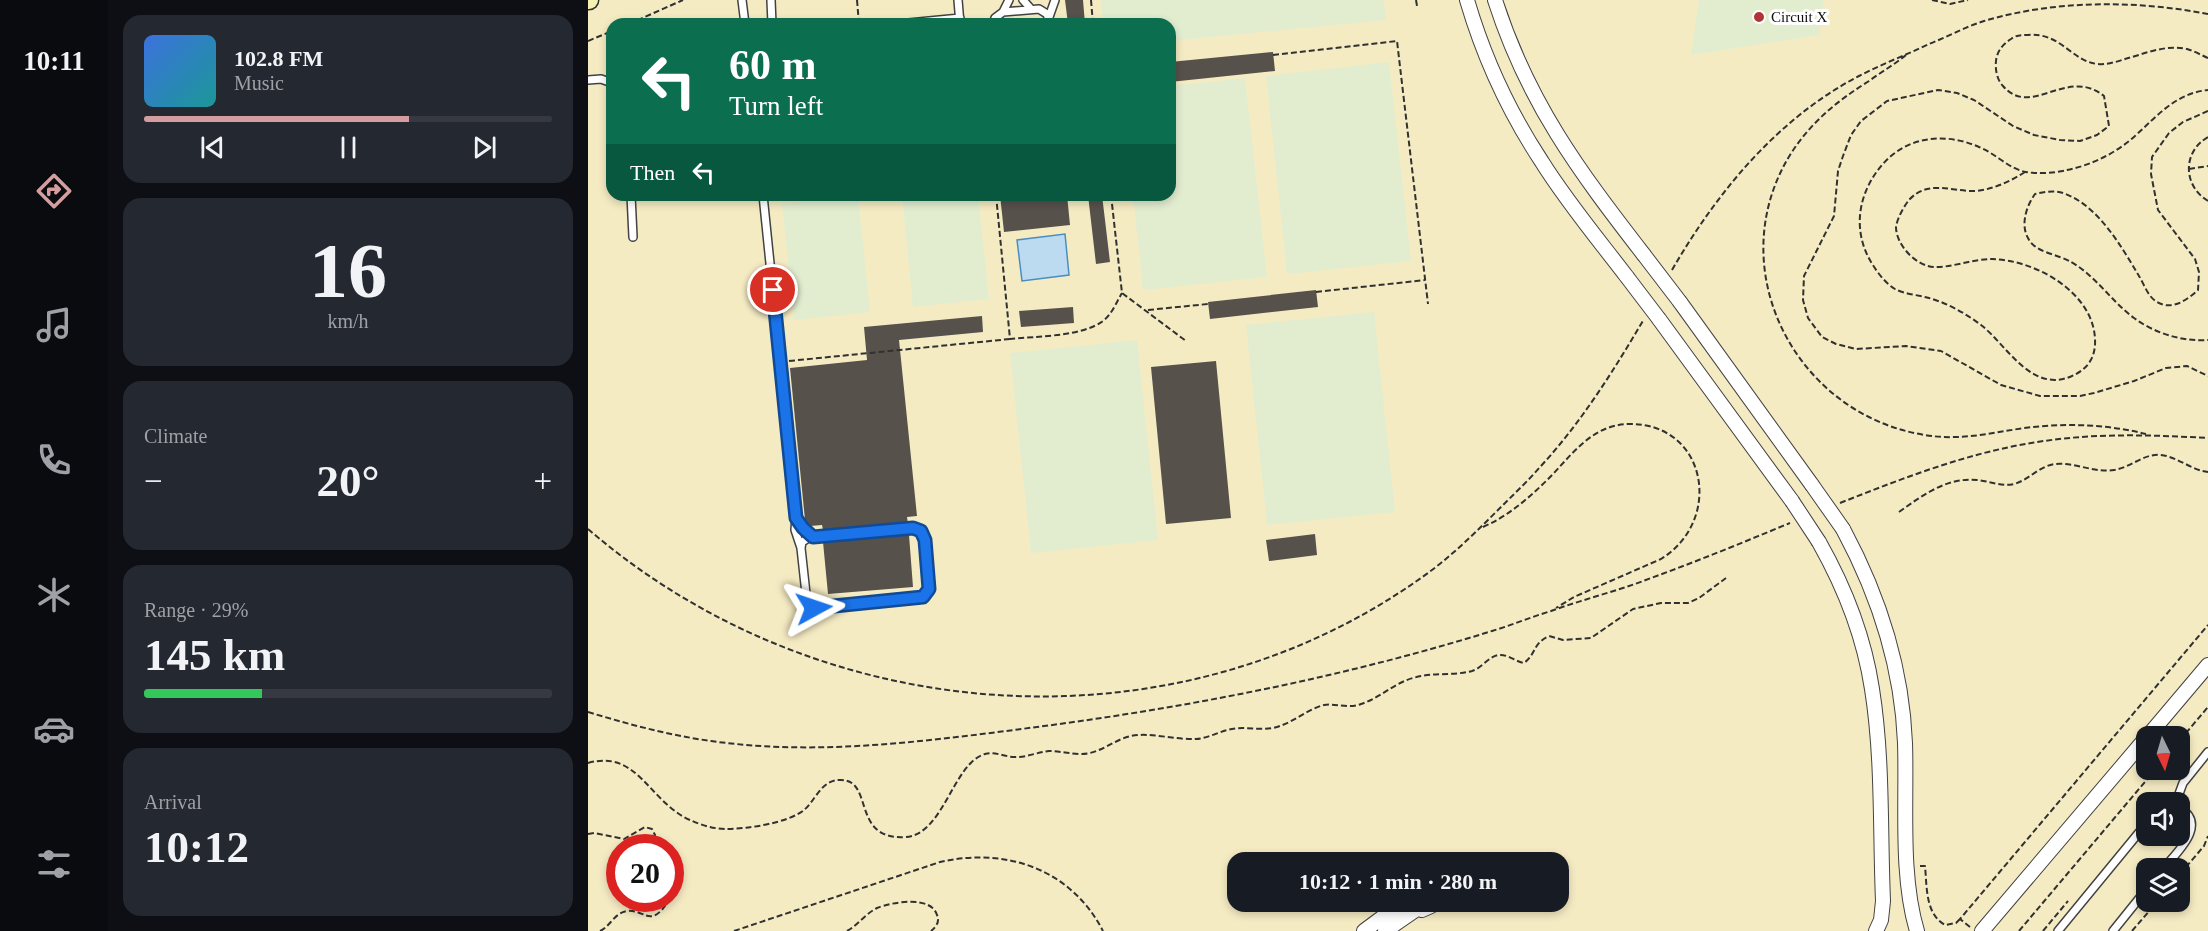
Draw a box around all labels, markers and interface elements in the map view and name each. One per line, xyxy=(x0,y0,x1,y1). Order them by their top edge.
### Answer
place label: Circuit X xyxy=(1771,9,1827,25)
marker: Circuit X xyxy=(1752,10,1766,24)
icon: left xyxy=(630,42,708,120)
text: 60 m xyxy=(729,42,817,88)
text: 10:11 xyxy=(23,46,85,76)
text: 102.8 FM xyxy=(234,46,323,71)
text: Music xyxy=(234,72,284,94)
text: Turn left xyxy=(729,91,823,121)
icon: previous xyxy=(196,131,229,164)
icon: pause xyxy=(332,131,365,164)
icon: next xyxy=(468,131,501,164)
icon: left xyxy=(687,156,720,189)
text: Then xyxy=(630,160,675,185)
icon: directions xyxy=(33,170,75,212)
text: 16 xyxy=(309,227,387,314)
pin xyxy=(747,264,798,315)
icon: arrive xyxy=(756,273,789,306)
icon: music xyxy=(33,304,75,346)
text: km/h xyxy=(327,310,369,332)
text: Climate xyxy=(144,425,207,447)
icon: phone xyxy=(33,439,75,481)
text: 20° xyxy=(317,456,380,506)
text: − xyxy=(144,463,163,499)
text: + xyxy=(533,463,552,499)
icon: climate xyxy=(33,574,75,616)
position arrow xyxy=(782,576,846,640)
text: Range · 29% xyxy=(144,599,248,621)
text: 145 km xyxy=(144,630,285,680)
icon: car xyxy=(33,708,75,750)
north arrow xyxy=(2136,726,2190,780)
map controls xyxy=(2136,726,2190,912)
text: Arrival xyxy=(144,791,202,813)
button: sound xyxy=(2136,792,2190,846)
text: 10:12 xyxy=(144,822,249,872)
speed limit sign: 20 xyxy=(606,834,684,912)
icon: filters xyxy=(33,843,75,885)
button: layers xyxy=(2136,858,2190,912)
text: 10:12 · 1 min · 280 m xyxy=(1299,869,1497,894)

